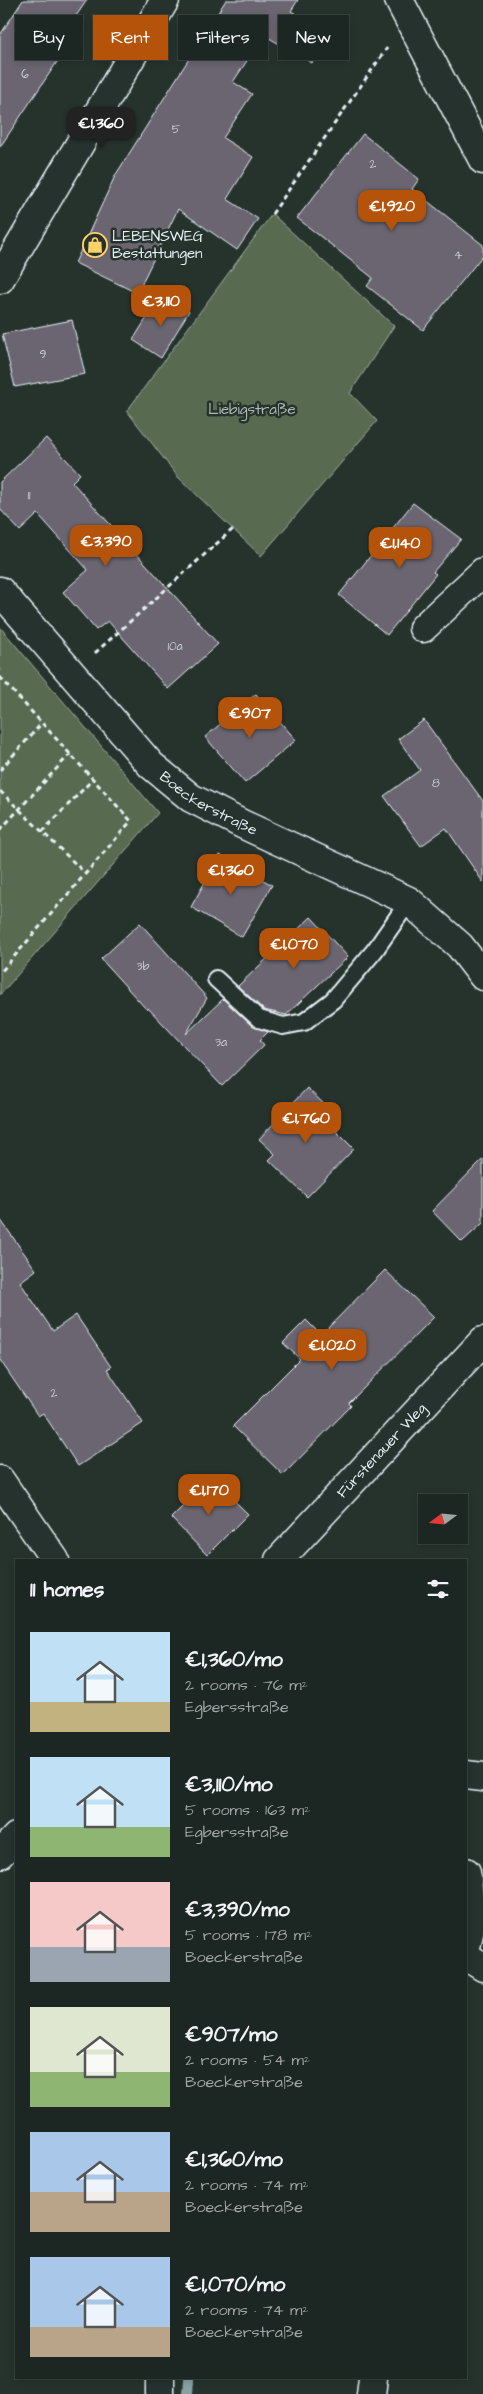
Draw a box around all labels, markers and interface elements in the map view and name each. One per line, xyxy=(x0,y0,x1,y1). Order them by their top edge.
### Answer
chip: Buy xyxy=(15,15,83,60)
chip: Rent xyxy=(93,15,168,60)
chip: Filters xyxy=(178,15,268,60)
chip: New xyxy=(278,15,349,60)
house number: 6 xyxy=(21,66,29,83)
pin: €1,360 xyxy=(60,106,142,149)
text: €1,360 xyxy=(78,112,124,134)
house number: 5 xyxy=(172,121,181,138)
house number: 2 xyxy=(370,156,377,173)
pin: €1,920 xyxy=(351,190,433,232)
text: €1,920 xyxy=(369,195,415,217)
place label: LEBENSWEG Bestattungen xyxy=(112,226,204,265)
shop icon: LEBENSWEG Bestattungen xyxy=(82,232,108,258)
house number: 4 xyxy=(454,247,462,264)
pin: €3,110 xyxy=(120,284,202,327)
text: €3,110 xyxy=(142,290,180,312)
house number: 9 xyxy=(40,346,47,363)
park label: Liebigstraße xyxy=(208,399,296,421)
house number: 11 xyxy=(27,487,31,504)
pin: €3,390 xyxy=(65,524,147,567)
pin: €1,140 xyxy=(359,526,441,569)
text: €3,390 xyxy=(80,530,132,552)
text: €1,140 xyxy=(380,532,420,554)
house number: 10a xyxy=(167,638,183,655)
pin: €907 xyxy=(220,696,280,739)
text: €907 xyxy=(229,702,271,724)
street label: Boeckerstraße xyxy=(155,766,261,840)
house number: 8 xyxy=(432,775,440,792)
pin: €1,360 xyxy=(190,854,272,896)
text: €1,360 xyxy=(208,859,254,881)
pin: €1,070 xyxy=(253,928,335,970)
text: €1,070 xyxy=(270,933,318,955)
house number: 3b xyxy=(137,958,150,975)
house number: 3a xyxy=(215,1034,227,1051)
pin: €1,760 xyxy=(265,1102,347,1144)
text: €1,760 xyxy=(282,1107,330,1129)
pin: €1,020 xyxy=(291,1328,373,1371)
text: €1,020 xyxy=(309,1334,355,1356)
house number: 2 xyxy=(51,1385,58,1402)
street label: Fürstenauer Weg xyxy=(332,1398,432,1502)
pin: €1,170 xyxy=(168,1474,250,1516)
text: €1,170 xyxy=(189,1479,229,1501)
north arrow xyxy=(418,1494,468,1544)
map controls xyxy=(418,1494,468,1544)
text: 11 homes xyxy=(30,1575,104,1604)
icon: filters xyxy=(424,1575,452,1603)
text: €1,360/mo xyxy=(185,1645,283,1674)
icon: home xyxy=(70,1652,130,1712)
text: 2 rooms · 76 m² xyxy=(185,1674,308,1696)
text: Egbersstraße xyxy=(185,1696,289,1718)
text: €3,110/mo xyxy=(185,1770,272,1799)
icon: home xyxy=(70,1777,130,1837)
text: 5 rooms · 163 m² xyxy=(185,1799,310,1821)
text: Egbersstraße xyxy=(185,1821,289,1843)
text: €3,390/mo xyxy=(185,1895,290,1924)
icon: home xyxy=(70,1902,130,1962)
text: 5 rooms · 178 m² xyxy=(185,1924,312,1946)
text: Boeckerstraße xyxy=(185,1946,303,1968)
text: €907/mo xyxy=(185,2020,278,2049)
icon: home xyxy=(70,2027,130,2087)
text: 2 rooms · 54 m² xyxy=(185,2049,310,2071)
text: Boeckerstraße xyxy=(185,2071,303,2093)
text: €1,360/mo xyxy=(185,2145,283,2174)
icon: home xyxy=(70,2152,130,2212)
text: 2 rooms · 74 m² xyxy=(185,2174,309,2196)
text: Boeckerstraße xyxy=(185,2196,303,2218)
text: €1,070/mo xyxy=(185,2270,285,2299)
icon: home xyxy=(70,2277,130,2337)
text: 2 rooms · 74 m² xyxy=(185,2299,309,2321)
text: Boeckerstraße xyxy=(185,2321,303,2343)

